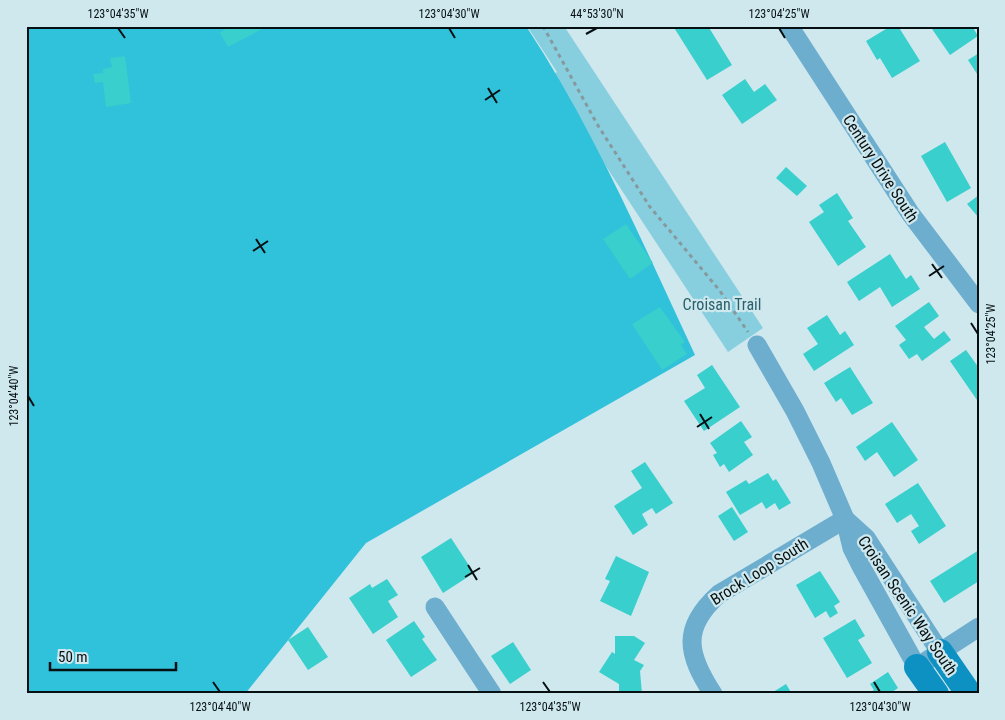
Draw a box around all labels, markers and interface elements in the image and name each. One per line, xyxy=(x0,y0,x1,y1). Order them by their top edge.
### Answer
text: 123°04'35"W xyxy=(87,7,149,21)
text: 123°04'30"W xyxy=(418,7,480,21)
text: 44°53'30"N xyxy=(570,7,624,21)
text: 123°04'25"W xyxy=(748,7,810,21)
street label: Century Drive South xyxy=(839,111,922,226)
park label: Croisan Trail xyxy=(683,295,761,314)
text: 123°04'25"W xyxy=(984,303,998,365)
text: 123°04'40"W xyxy=(7,365,21,427)
street label: Croisan Scenic Way South xyxy=(854,532,961,679)
street label: Brock Loop South xyxy=(707,534,812,609)
scale bar xyxy=(50,640,176,672)
text: 50 m xyxy=(58,648,88,666)
text: 123°04'40"W xyxy=(189,700,251,714)
text: 123°04'35"W xyxy=(519,700,581,714)
text: 123°04'30"W xyxy=(849,700,911,714)

